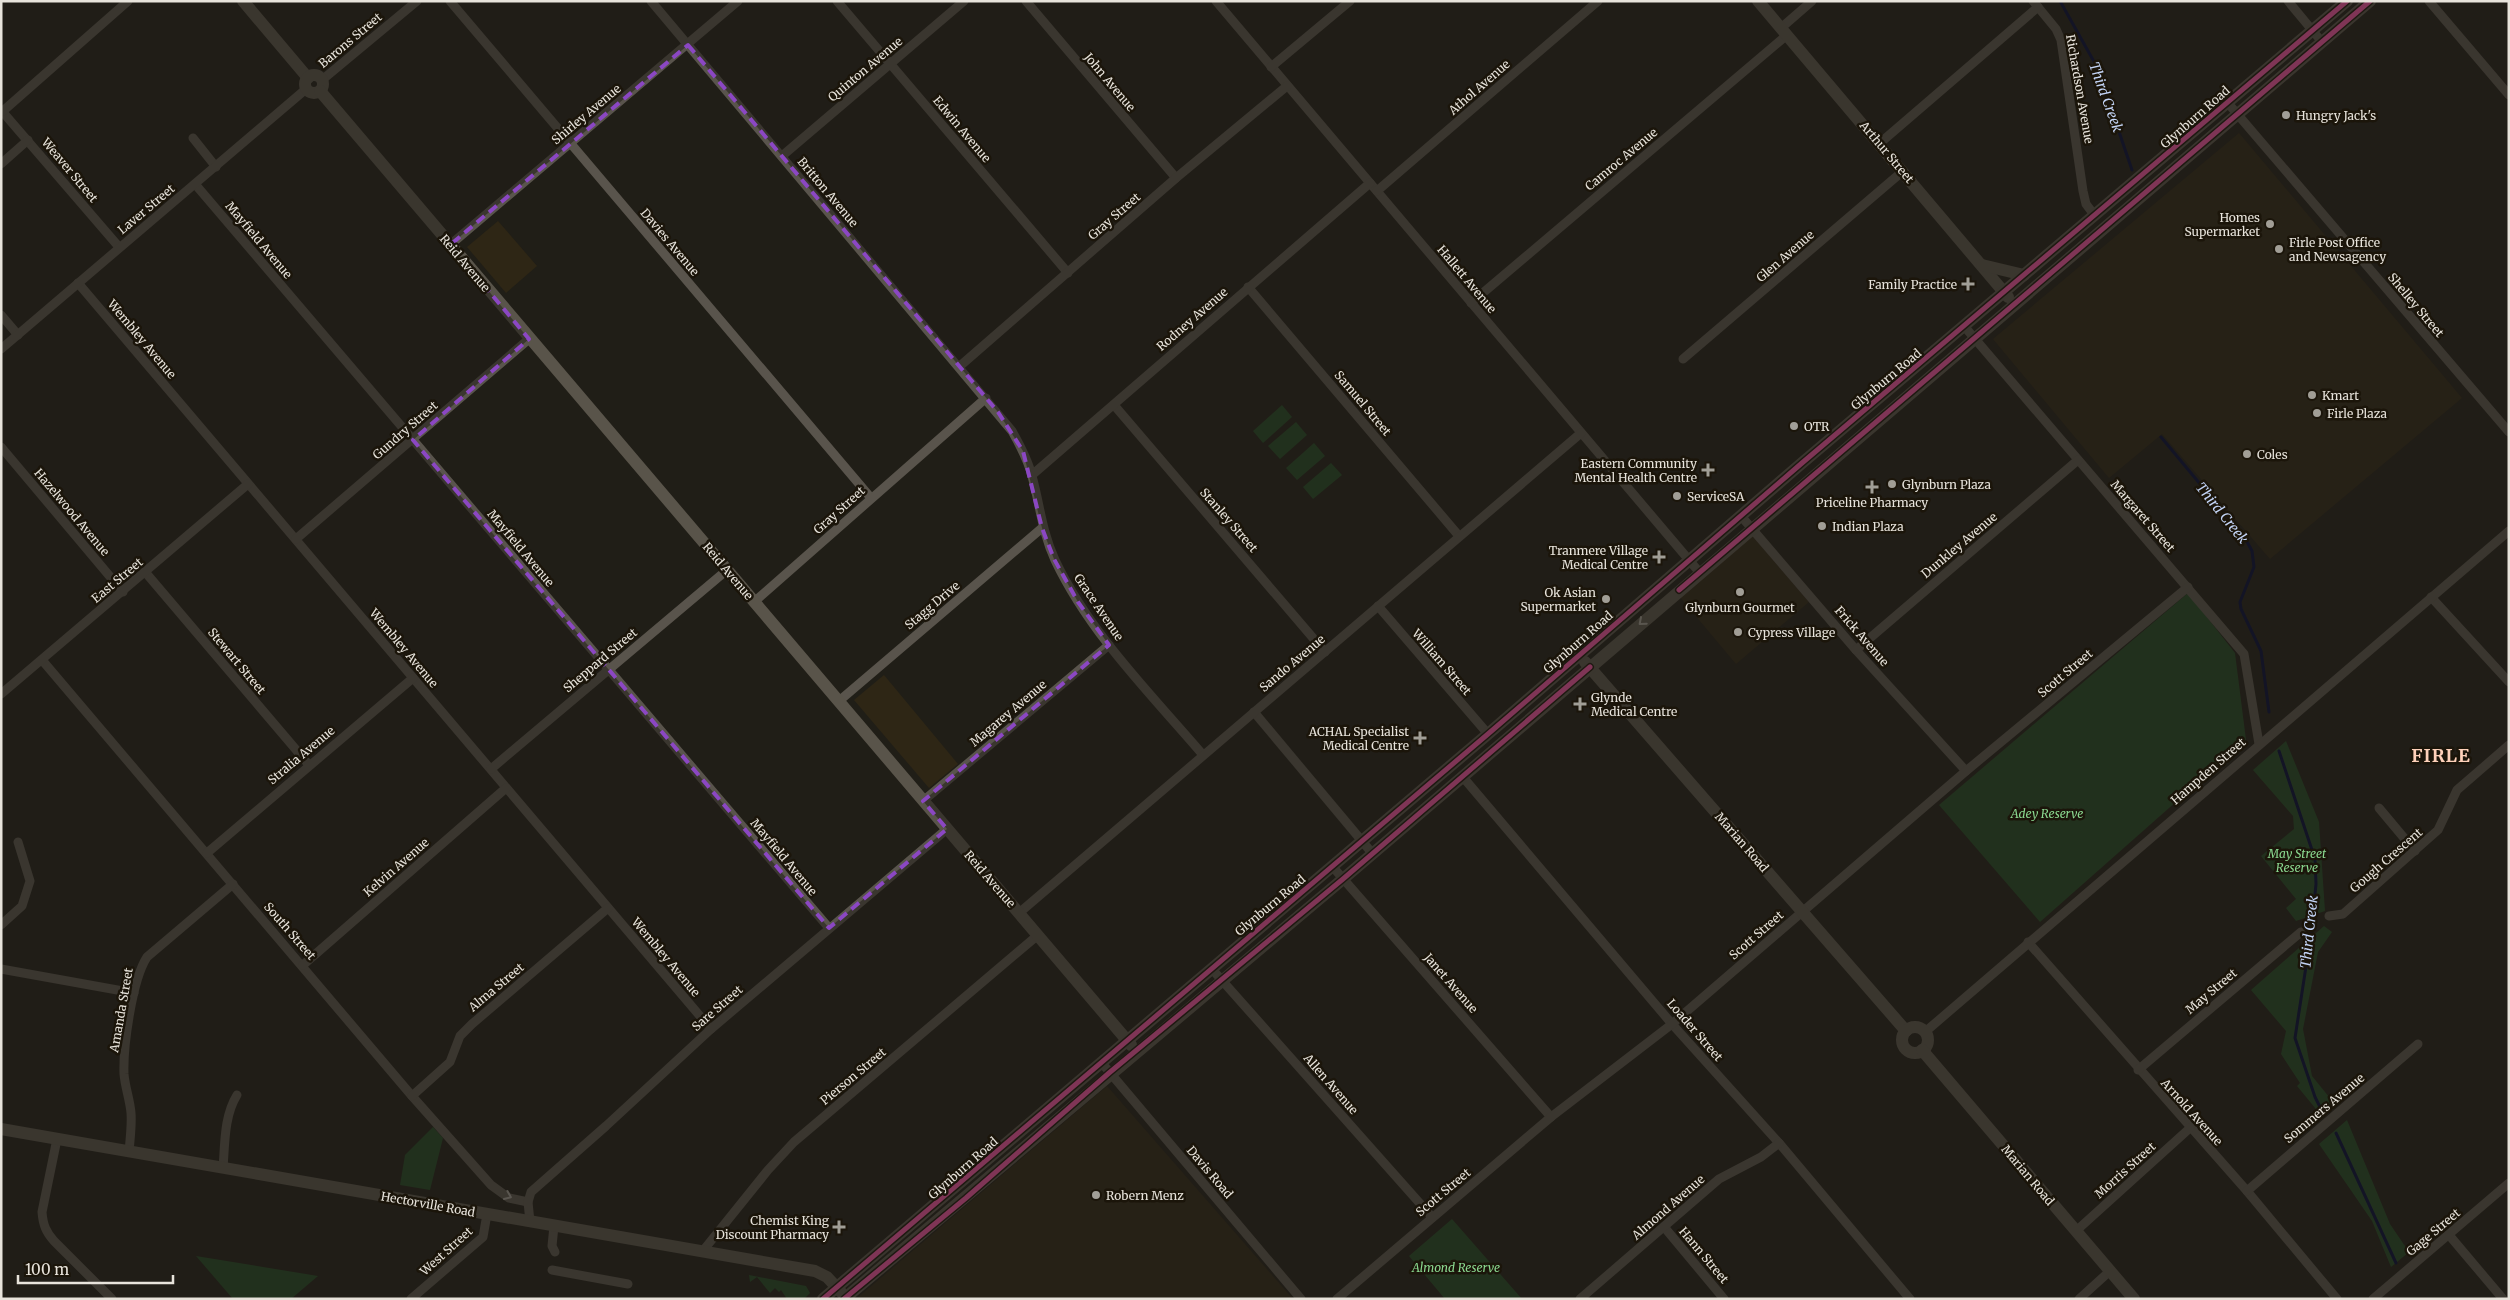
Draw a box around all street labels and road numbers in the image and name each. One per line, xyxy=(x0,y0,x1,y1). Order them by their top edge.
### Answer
street label: Barons Street xyxy=(315,9,385,71)
street label: Richardson Avenue xyxy=(2063,33,2097,145)
street label: Quinton Avenue xyxy=(825,34,905,104)
street label: John Avenue xyxy=(1081,49,1139,114)
street label: Athol Avenue xyxy=(1445,56,1513,118)
street label: Shirley Avenue xyxy=(548,81,624,147)
street label: Glynburn Road xyxy=(2157,83,2233,151)
street label: Edwin Avenue xyxy=(930,93,994,165)
street label: Arthur Street xyxy=(1856,117,1917,186)
street label: Camroc Avenue xyxy=(1582,124,1660,194)
street label: Weaver Street xyxy=(38,134,102,206)
street label: Britton Avenue xyxy=(795,154,861,230)
street label: Laver Street xyxy=(115,181,178,237)
street label: Gray Street xyxy=(1085,189,1143,243)
street label: Mayfield Avenue xyxy=(222,198,296,282)
street label: Davies Avenue xyxy=(638,205,702,279)
street label: Glen Avenue xyxy=(1753,227,1817,285)
street label: Reid Avenue xyxy=(437,231,493,295)
street label: Hallett Avenue xyxy=(1434,242,1500,316)
street label: Shelley Street xyxy=(2385,270,2447,340)
street label: Rodney Avenue xyxy=(1153,284,1231,354)
street label: Wembley Avenue xyxy=(104,296,179,382)
street label: Glynburn Road xyxy=(1848,345,1924,413)
street label: Samuel Street xyxy=(1332,368,1395,439)
street label: Gundry Street xyxy=(369,398,441,462)
street label: Hazelwood Avenue xyxy=(31,465,113,559)
street label: Margaret Street xyxy=(2108,477,2179,555)
street label: Gray Street xyxy=(810,483,868,537)
street label: Stanley Street xyxy=(1197,485,1261,555)
street label: Mayfield Avenue xyxy=(484,506,558,590)
street label: Dunkley Avenue xyxy=(1918,509,2000,581)
street label: Reid Avenue xyxy=(700,539,756,603)
street label: East Street xyxy=(88,554,146,606)
street label: Grace Avenue xyxy=(1071,571,1127,643)
street label: Stagg Drive xyxy=(902,578,962,632)
street label: Frick Avenue xyxy=(1832,603,1892,669)
street label: Wembley Avenue xyxy=(366,605,441,691)
street label: Glynburn Road xyxy=(1540,608,1616,676)
street label: Sheppard Street xyxy=(560,624,640,695)
street label: Stewart Street xyxy=(205,625,269,697)
street label: William Street xyxy=(1409,625,1475,698)
street label: Sando Avenue xyxy=(1256,631,1328,695)
street label: Scott Street xyxy=(2035,646,2096,700)
street label: Magarey Avenue xyxy=(967,677,1049,749)
street label: Stralia Avenue xyxy=(265,723,337,787)
street label: Hampden Street xyxy=(2168,734,2249,808)
street label: Marian Road xyxy=(1712,809,1772,875)
street label: Mayfield Avenue xyxy=(747,815,821,899)
street label: Gough Crescent xyxy=(2347,824,2425,896)
street label: Kelvin Avenue xyxy=(360,835,432,899)
street label: Reid Avenue xyxy=(961,847,1019,911)
street label: Glynburn Road xyxy=(1232,871,1308,939)
street label: South Street xyxy=(261,899,319,963)
street label: Scott Street xyxy=(1726,907,1786,963)
street label: Wembley Avenue xyxy=(628,914,703,1000)
street label: Janet Avenue xyxy=(1420,949,1481,1016)
street label: Alma Street xyxy=(464,959,527,1015)
street label: May Street xyxy=(2182,965,2240,1017)
street label: Amanda Street xyxy=(106,966,136,1055)
street label: Sare Street xyxy=(689,982,746,1034)
street label: Loader Street xyxy=(1664,996,1726,1064)
street label: Pierson Street xyxy=(817,1044,889,1108)
street label: Allen Avenue xyxy=(1300,1050,1361,1117)
street label: Sommers Avenue xyxy=(2281,1070,2367,1146)
street label: Arnold Avenue xyxy=(2157,1075,2226,1148)
street label: Glynburn Road xyxy=(925,1134,1001,1202)
street label: Morris Street xyxy=(2092,1139,2159,1201)
street label: Marian Road xyxy=(1998,1142,2058,1208)
street label: Davis Road xyxy=(1184,1143,1236,1201)
street label: Scott Street xyxy=(1413,1165,1474,1219)
street label: Almond Avenue xyxy=(1628,1171,1707,1243)
street label: Hectorville Road xyxy=(380,1188,476,1220)
street label: Gage Street xyxy=(2403,1205,2463,1259)
street label: West Street xyxy=(416,1223,476,1279)
street label: Hann Street xyxy=(1676,1224,1732,1287)

